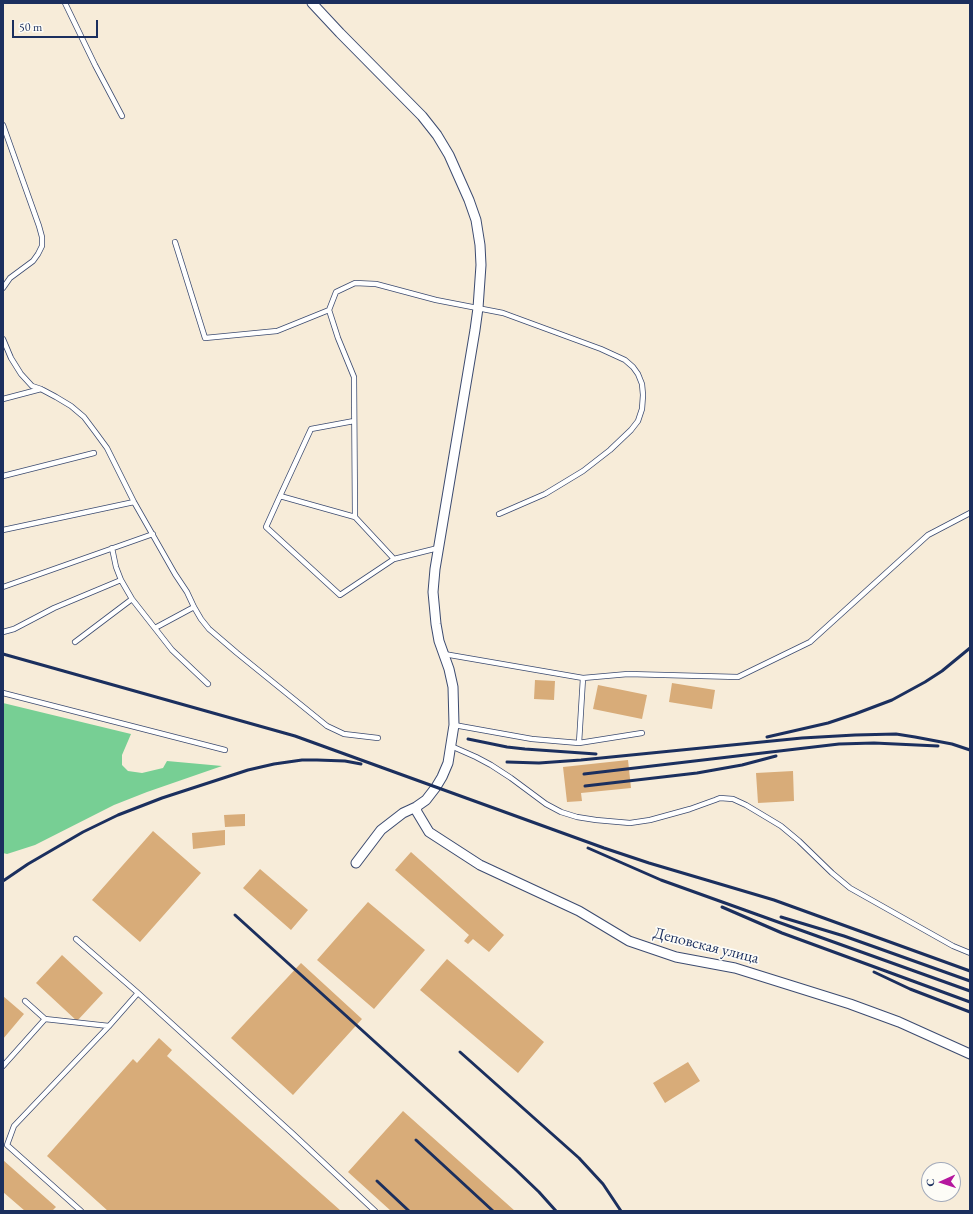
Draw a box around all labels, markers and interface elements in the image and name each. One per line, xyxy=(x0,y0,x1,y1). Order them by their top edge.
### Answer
scale bar xyxy=(14,12,100,38)
text: 50 m xyxy=(19,19,42,35)
street label: Деповская улица xyxy=(651,924,761,968)
north arrow xyxy=(921,1162,961,1202)
text: С xyxy=(923,1178,937,1187)

